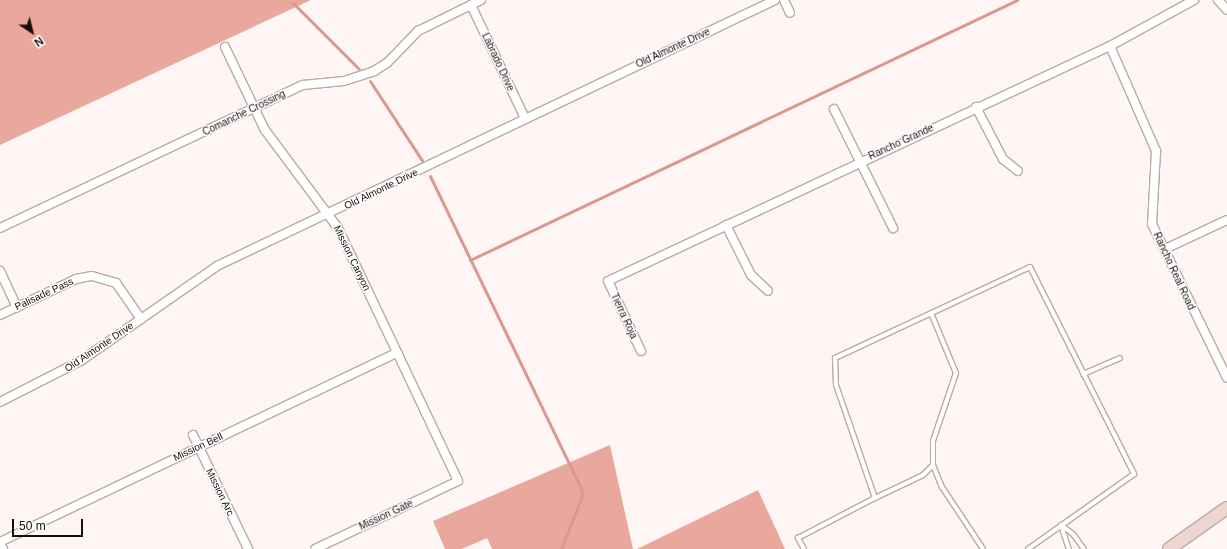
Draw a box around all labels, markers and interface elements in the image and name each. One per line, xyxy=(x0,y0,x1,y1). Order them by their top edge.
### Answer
north arrow xyxy=(12,12,52,52)
street label: Old Almonte Drive xyxy=(634,25,712,71)
street label: Labrado Drive xyxy=(479,31,517,93)
text: N xyxy=(32,35,46,49)
street label: Comanche Crossing xyxy=(201,88,287,138)
street label: Rancho Grande xyxy=(866,122,936,162)
street label: Old Almonte Drive xyxy=(342,166,420,212)
street label: Mission Canyon xyxy=(331,223,373,293)
street label: Rancho Real Road xyxy=(1151,230,1197,312)
street label: Palisade Pass xyxy=(13,275,75,313)
street label: Tierra Roja xyxy=(608,291,640,341)
street label: Old Almonte Drive xyxy=(62,319,136,375)
street label: Mission Bell xyxy=(171,430,225,464)
street label: Mission Arc xyxy=(203,466,237,518)
street label: Mission Gate xyxy=(357,497,415,533)
scale bar xyxy=(14,511,85,537)
text: 50 m xyxy=(19,519,46,533)

